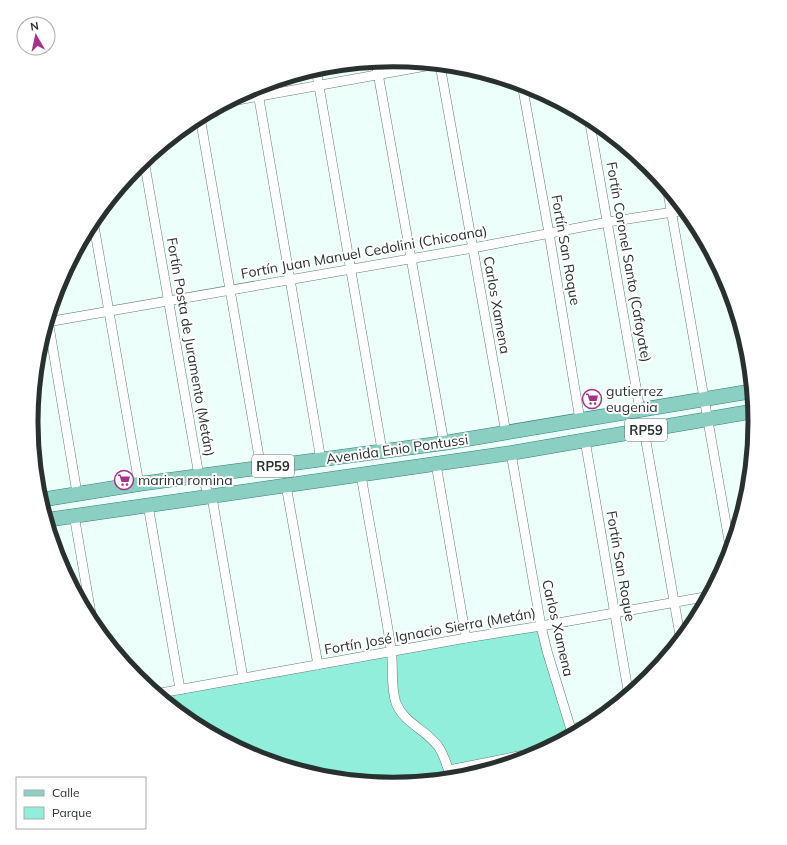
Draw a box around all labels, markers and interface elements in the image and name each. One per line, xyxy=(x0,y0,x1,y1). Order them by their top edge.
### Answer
north arrow xyxy=(16,16,56,56)
text: N xyxy=(29,19,40,34)
street label: Fortín Coronel Santo (Cafayate) xyxy=(602,160,656,364)
street label: Fortín San Roque xyxy=(547,193,585,307)
street label: Fortín Juan Manuel Cedolini (Chicoana) xyxy=(239,221,489,283)
street label: Fortín Posta de Juramento (Metán) xyxy=(163,236,219,458)
street label: Carlos Xamena xyxy=(480,255,514,355)
place label: gutierrez eugenia xyxy=(606,382,663,416)
supermarket icon: gutierrez eugenia xyxy=(581,388,603,410)
road number: RP59 xyxy=(625,419,667,441)
street label: Avenida Enio Pontussi xyxy=(325,430,469,468)
road number: RP59 xyxy=(252,455,294,477)
supermarket icon: marina romina xyxy=(113,469,135,491)
place label: marina romina xyxy=(138,471,233,489)
street label: Fortín San Roque xyxy=(602,509,640,623)
street label: Carlos Xamena xyxy=(538,578,578,678)
street label: Fortín José Ignacio Sierra (Metán) xyxy=(323,604,537,658)
legend xyxy=(16,777,146,829)
text: Calle xyxy=(52,785,79,800)
text: Parque xyxy=(52,805,92,820)

